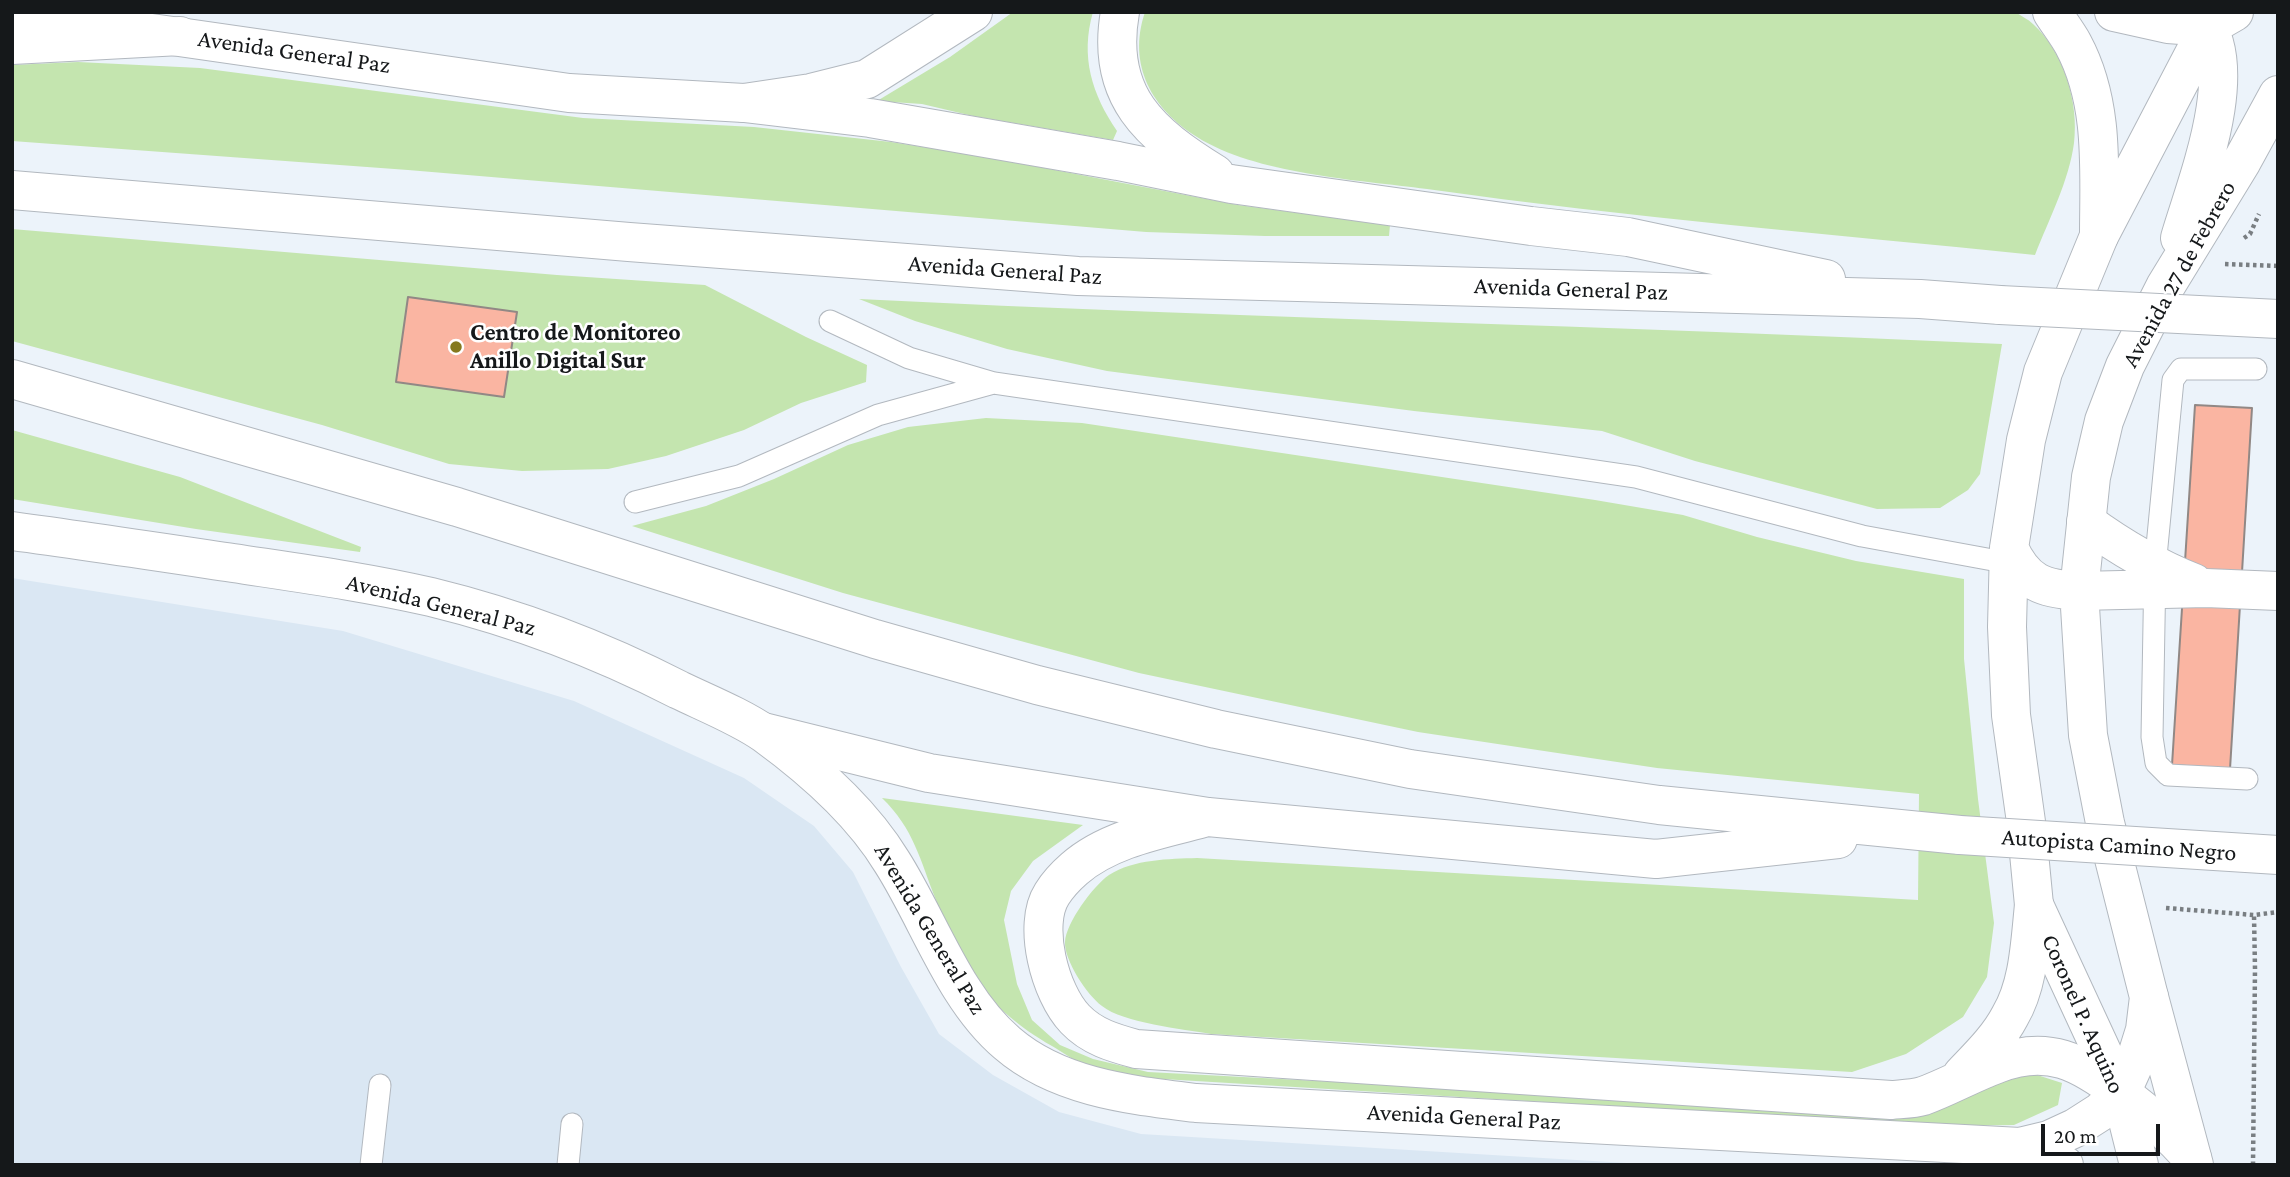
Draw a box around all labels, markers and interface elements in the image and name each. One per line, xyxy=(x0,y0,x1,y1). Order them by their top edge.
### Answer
street label: Avenida General Paz xyxy=(196,24,392,80)
street label: Avenida 27 de Febrero xyxy=(2116,176,2242,372)
street label: Avenida General Paz xyxy=(907,249,1103,291)
street label: Avenida General Paz xyxy=(1474,271,1668,307)
place label: Centro de Monitoreo Anillo Digital Sur xyxy=(470,319,681,375)
marker: Centro de Monitoreo Anillo Digital Sur xyxy=(448,339,464,355)
street label: Avenida General Paz xyxy=(343,568,539,642)
street label: Autopista Camino Negro xyxy=(2001,822,2237,868)
street label: Avenida General Paz xyxy=(868,838,992,1020)
street label: Coronel P. Aquino xyxy=(2035,930,2131,1098)
street label: Avenida General Paz xyxy=(1366,1098,1562,1136)
scale bar xyxy=(2045,1110,2164,1154)
text: 20 m xyxy=(2054,1124,2097,1148)

